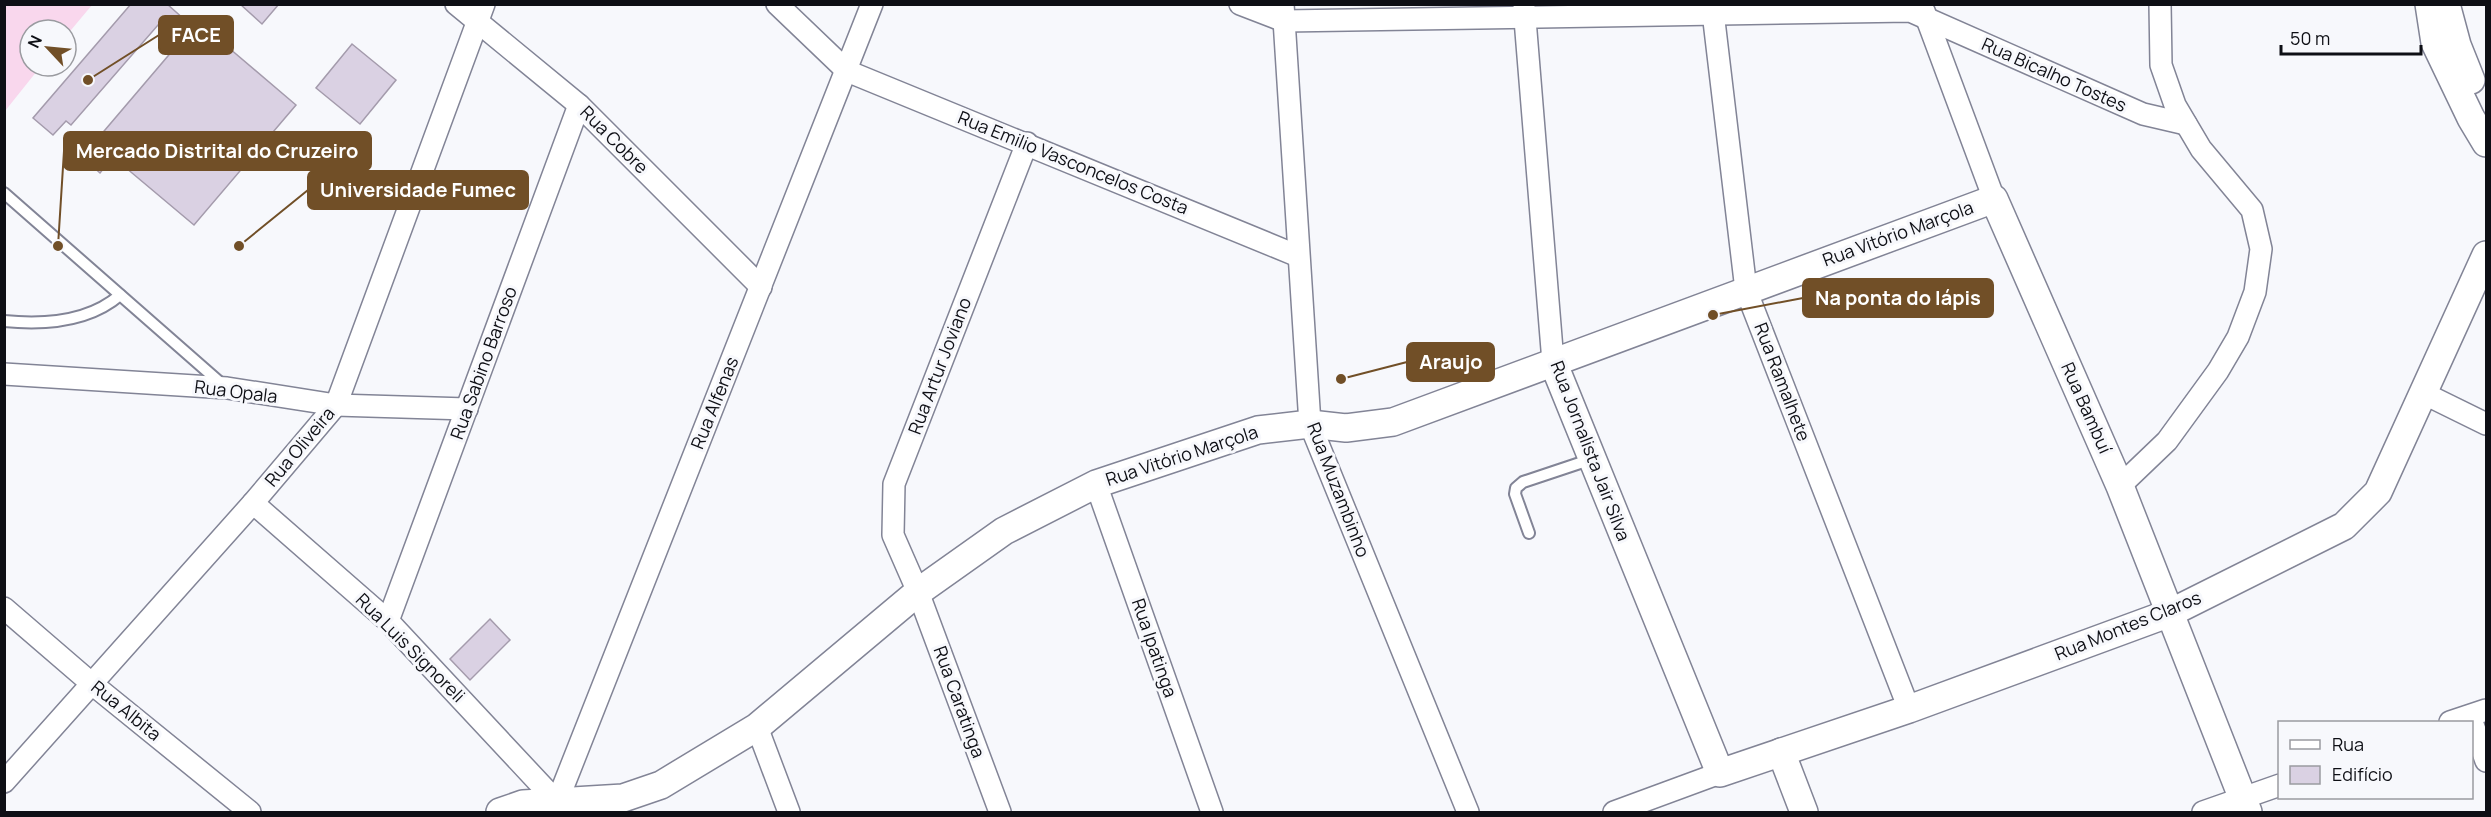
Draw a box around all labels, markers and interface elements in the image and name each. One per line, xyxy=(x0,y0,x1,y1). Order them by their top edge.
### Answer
callout: FACE xyxy=(159,16,233,54)
north arrow xyxy=(18,18,78,78)
scale bar xyxy=(2281,18,2420,56)
text: FACE xyxy=(171,21,221,48)
text: 50 m xyxy=(2290,26,2330,50)
text: N xyxy=(22,31,47,51)
street label: Rua Bicalho Tostes xyxy=(1978,31,2131,117)
street label: Rua Cobre xyxy=(576,100,654,178)
street label: Rua Emilio Vasconcelos Costa xyxy=(955,105,1192,219)
callout: Mercado Distrital do Cruzeiro xyxy=(64,132,371,170)
text: Mercado Distrital do Cruzeiro xyxy=(76,137,358,164)
callout: Universidade Fumec xyxy=(308,171,528,209)
text: Universidade Fumec xyxy=(320,176,516,203)
street label: Rua Vitório Marçola xyxy=(1819,195,1976,271)
callout: Na ponta do lápis xyxy=(1803,279,1993,317)
street label: Rua Sabino Barroso xyxy=(444,283,522,442)
text: Na ponta do lápis xyxy=(1815,284,1981,311)
street label: Rua Artur Joviano xyxy=(902,294,976,438)
street label: Rua Ramalhete xyxy=(1749,319,1817,444)
callout: Araujo xyxy=(1407,343,1494,381)
text: Araujo xyxy=(1419,348,1483,375)
street label: Rua Alfenas xyxy=(685,353,743,452)
street label: Rua Jornalista Jair Silva xyxy=(1545,357,1636,544)
street label: Rua Bambuí xyxy=(2056,358,2118,457)
street label: Rua Opala xyxy=(193,374,279,408)
street label: Rua Oliveira xyxy=(259,402,340,491)
street label: Rua Vitório Marçola xyxy=(1102,419,1261,491)
street label: Rua Muzambinho xyxy=(1302,419,1376,561)
street label: Rua Montes Claros xyxy=(2051,585,2204,665)
street label: Rua Luis Signoreli xyxy=(351,587,471,707)
street label: Rua Ipatinga xyxy=(1127,595,1183,700)
street label: Rua Caratinga xyxy=(929,642,991,761)
street label: Rua Albita xyxy=(87,675,167,746)
legend xyxy=(2278,721,2473,799)
text: Rua xyxy=(2332,732,2364,756)
text: Edifício xyxy=(2332,762,2393,786)

